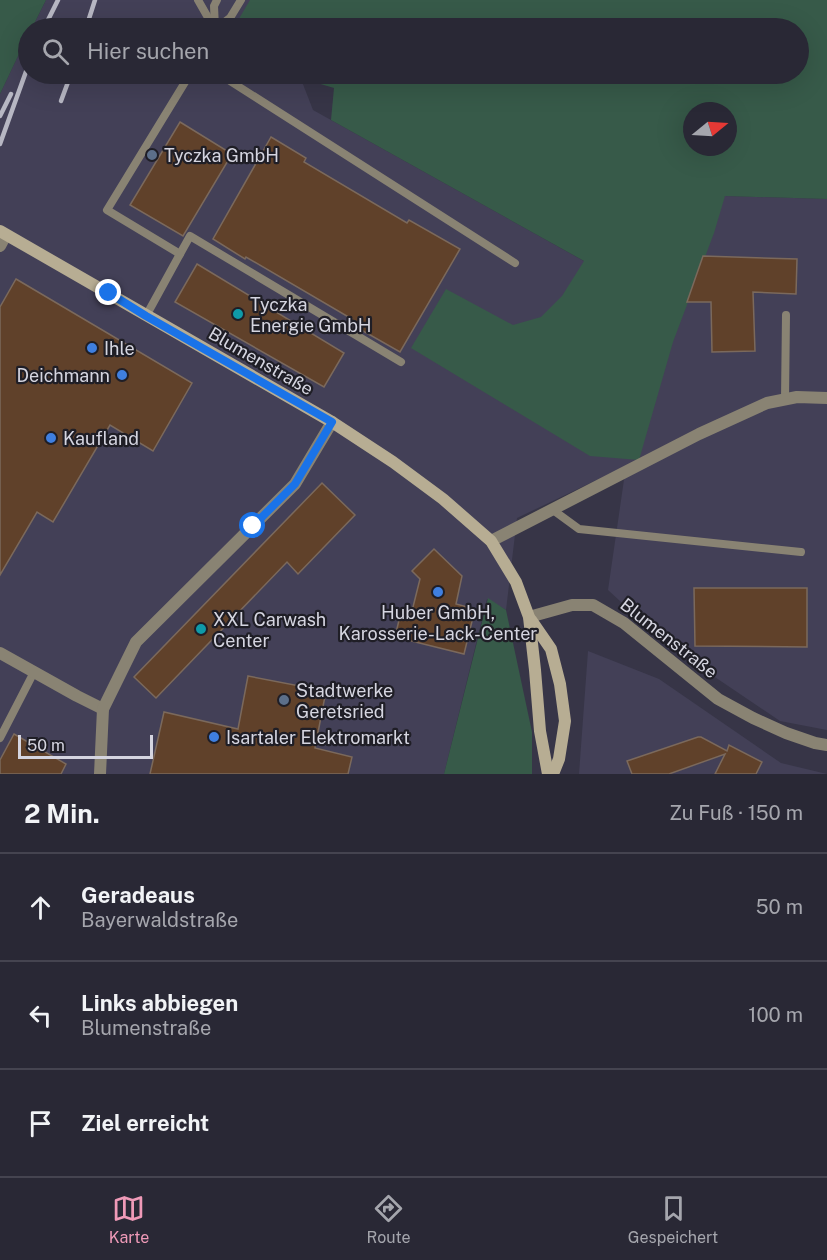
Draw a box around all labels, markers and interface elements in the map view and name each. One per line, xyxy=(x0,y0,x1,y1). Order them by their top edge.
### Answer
search box xyxy=(18,18,809,84)
icon: search xyxy=(39,35,72,68)
text: Hier suchen xyxy=(87,38,209,64)
north arrow xyxy=(683,102,737,156)
place label: Tyczka GmbH xyxy=(164,145,279,166)
marker: Tyczka GmbH xyxy=(145,148,159,162)
route end xyxy=(95,279,121,305)
place label: Tyczka Energie GmbH xyxy=(250,294,372,336)
marker: Tyczka Energie GmbH xyxy=(231,307,245,321)
street label: Blumenstraße xyxy=(205,323,317,399)
place label: Ihle xyxy=(104,338,135,359)
marker: Ihle xyxy=(85,341,99,355)
place label: Deichmann xyxy=(17,365,110,386)
marker: Deichmann xyxy=(115,368,129,382)
place label: Kaufland xyxy=(63,428,139,449)
marker: Kaufland xyxy=(44,431,58,445)
route start xyxy=(239,512,265,538)
marker: Huber GmbH, Karosserie-Lack-Center xyxy=(431,585,445,599)
street label: Blumenstraße xyxy=(616,594,722,682)
place label: Huber GmbH, Karosserie-Lack-Center xyxy=(339,602,537,644)
place label: XXL Carwash Center xyxy=(213,609,326,651)
marker: XXL Carwash Center xyxy=(194,622,208,636)
place label: Stadtwerke Geretsried xyxy=(296,680,393,722)
marker: Stadtwerke Geretsried xyxy=(277,693,291,707)
place label: Isartaler Elektromarkt xyxy=(226,727,410,748)
marker: Isartaler Elektromarkt xyxy=(207,730,221,744)
scale bar xyxy=(18,732,153,760)
text: 50 m xyxy=(27,736,65,755)
text: 2 Min. xyxy=(24,798,100,829)
text: Zu Fuß · 150 m xyxy=(669,801,803,825)
text: Geradeaus xyxy=(81,882,195,908)
icon: ahead xyxy=(24,891,57,924)
text: 50 m xyxy=(756,895,803,919)
text: Bayerwaldstraße xyxy=(81,908,238,932)
text: Links abbiegen xyxy=(81,990,238,1016)
icon: left xyxy=(24,999,57,1032)
text: 100 m xyxy=(748,1003,803,1027)
text: Blumenstraße xyxy=(81,1016,211,1040)
icon: arrive xyxy=(24,1107,57,1140)
text: Ziel erreicht xyxy=(81,1110,209,1136)
tab: Karte xyxy=(109,1192,149,1247)
tab: Route xyxy=(367,1192,411,1247)
tab: Gespeichert xyxy=(628,1192,718,1247)

